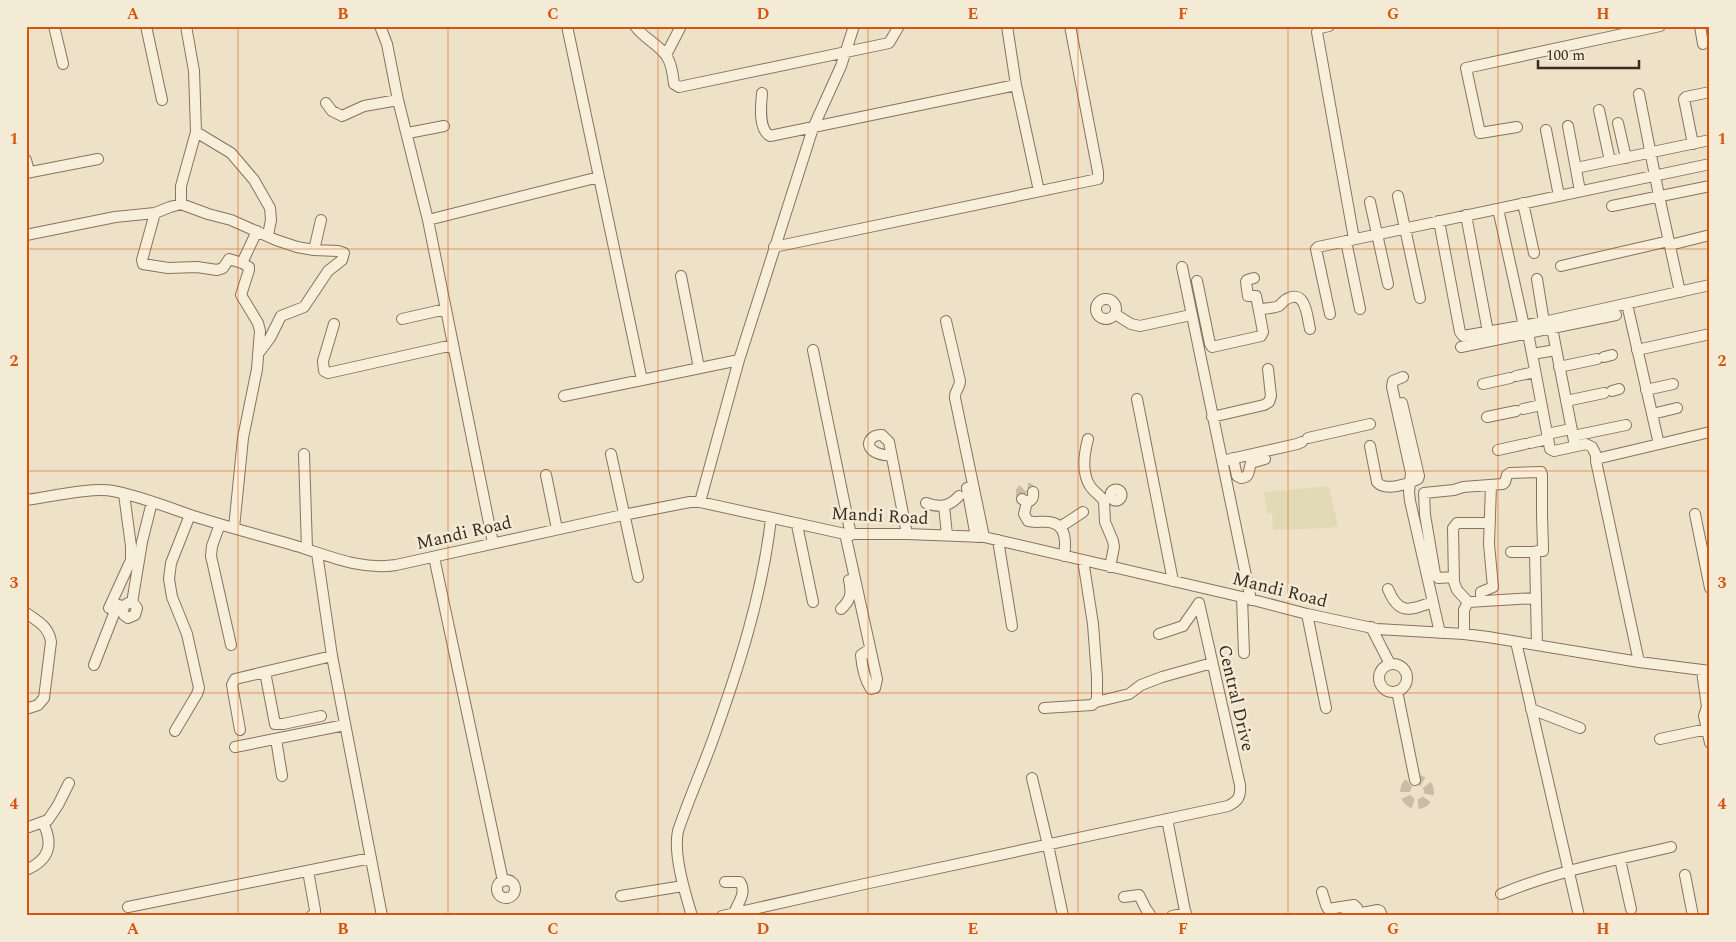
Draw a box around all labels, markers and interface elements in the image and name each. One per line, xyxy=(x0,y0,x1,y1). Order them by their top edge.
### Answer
text: A xyxy=(127,2,140,26)
text: B xyxy=(337,2,349,26)
text: C xyxy=(547,2,559,26)
text: D xyxy=(757,2,770,26)
text: E xyxy=(968,2,978,26)
text: F xyxy=(1178,2,1188,26)
text: G xyxy=(1387,2,1399,26)
text: H xyxy=(1596,2,1610,26)
scale bar xyxy=(1538,38,1640,70)
text: 100 m xyxy=(1546,44,1585,67)
text: 1 xyxy=(10,127,18,151)
text: 1 xyxy=(1718,127,1726,151)
text: 2 xyxy=(10,349,19,373)
text: 2 xyxy=(1718,349,1727,373)
street label: Mandi Road xyxy=(831,500,929,532)
street label: Mandi Road xyxy=(414,509,514,557)
street label: Mandi Road xyxy=(1230,565,1330,615)
text: 3 xyxy=(10,571,19,595)
text: 3 xyxy=(1718,571,1727,595)
street label: Central Drive xyxy=(1211,642,1261,754)
text: 4 xyxy=(10,792,19,816)
text: 4 xyxy=(1718,792,1727,816)
text: A xyxy=(127,917,140,941)
text: B xyxy=(337,917,349,941)
text: C xyxy=(547,917,559,941)
text: D xyxy=(757,917,770,941)
text: E xyxy=(968,917,978,941)
text: F xyxy=(1178,917,1188,941)
text: G xyxy=(1387,917,1399,941)
text: H xyxy=(1596,917,1610,941)

